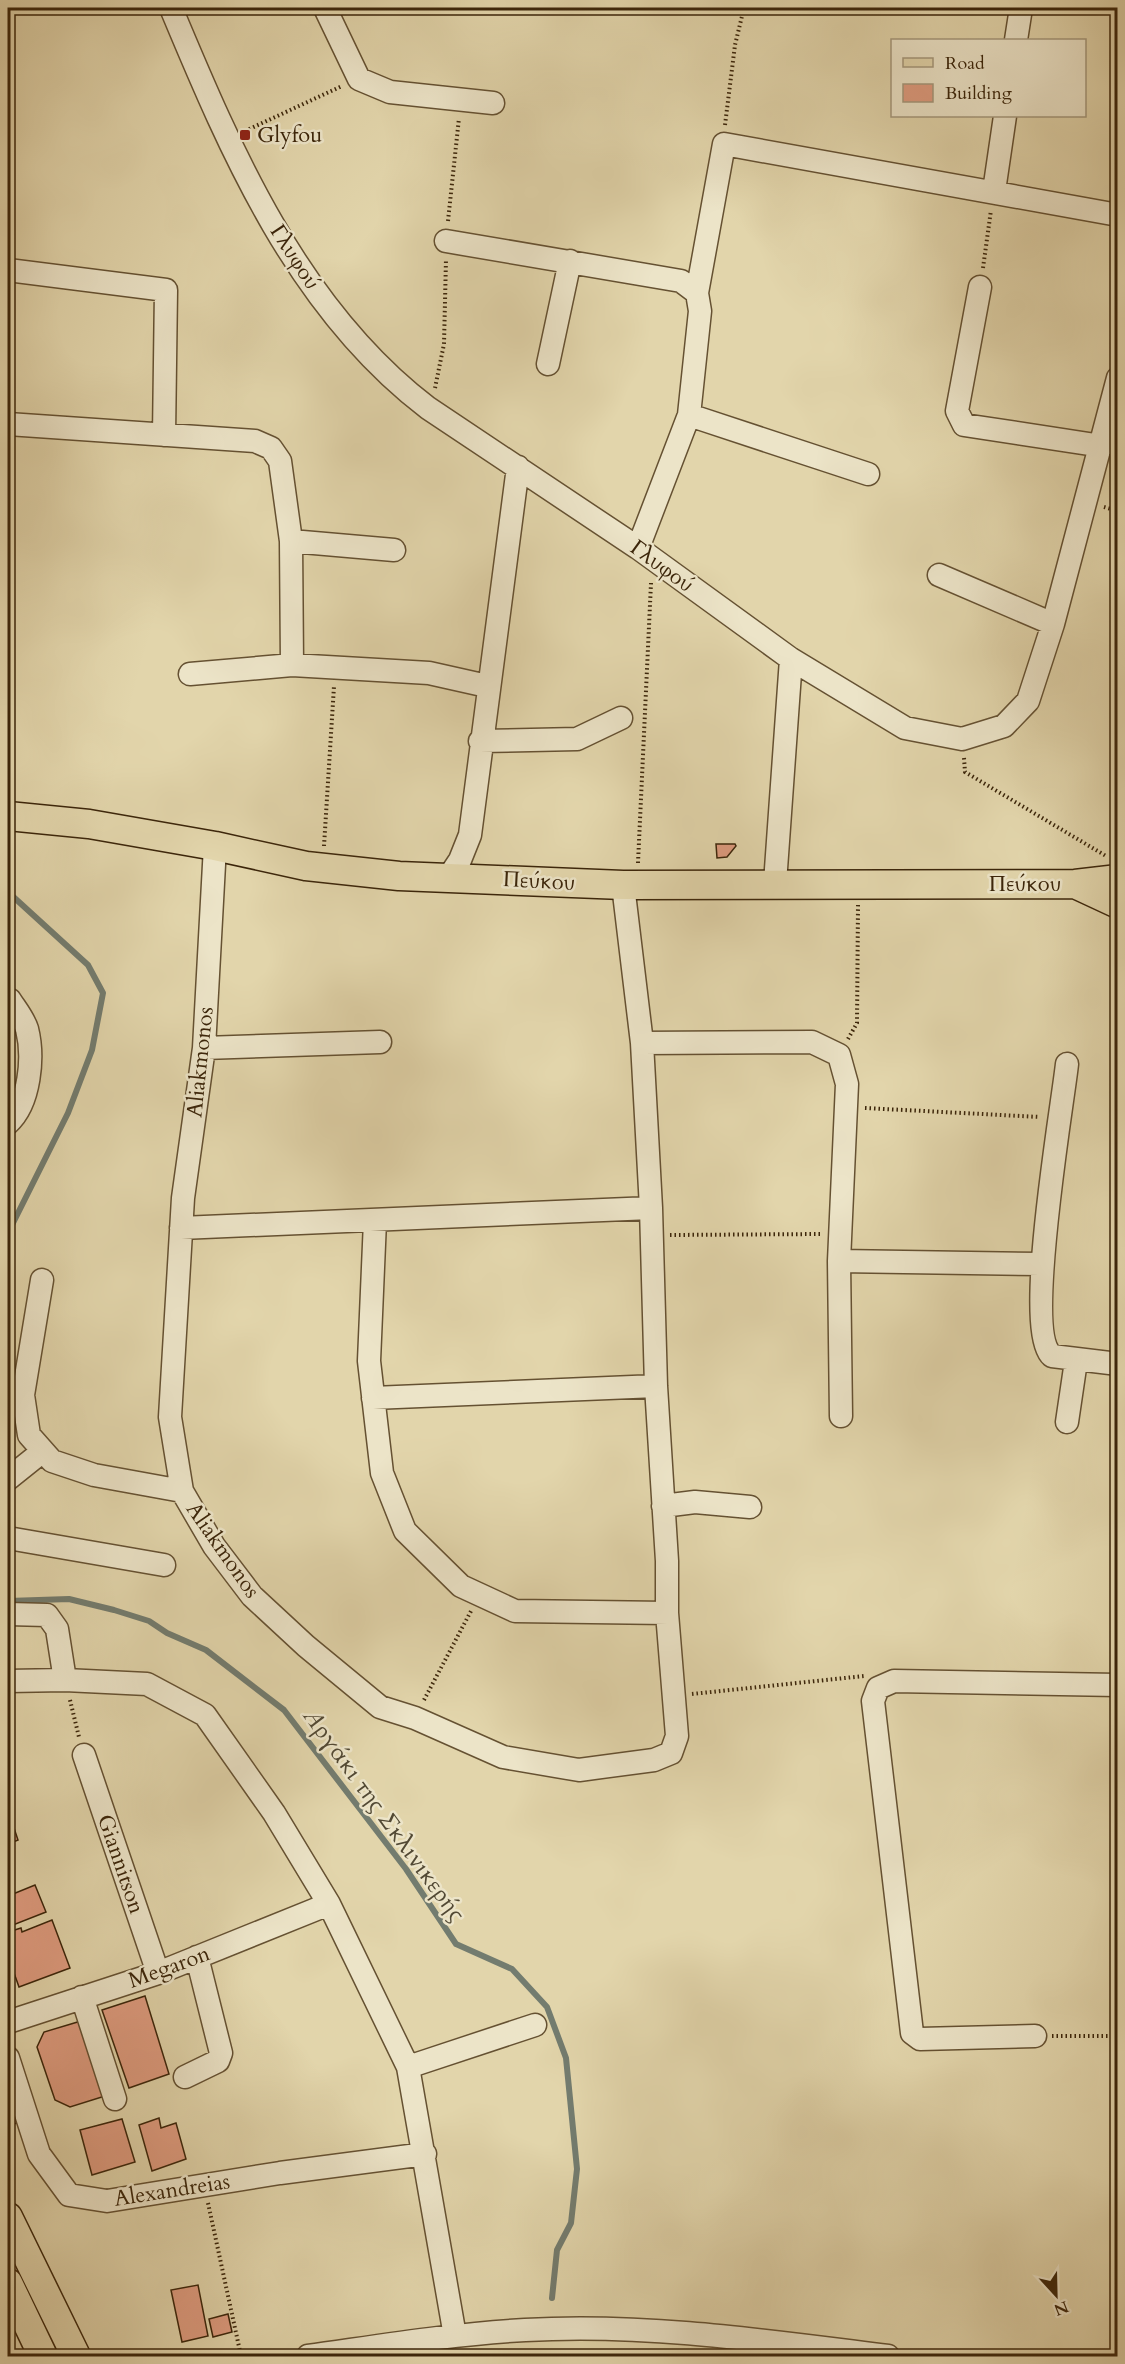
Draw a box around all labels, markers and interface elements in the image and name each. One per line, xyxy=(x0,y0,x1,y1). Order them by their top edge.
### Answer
legend xyxy=(891,39,1086,117)
text: Road xyxy=(945,51,985,76)
text: Building xyxy=(945,81,1013,106)
place label: Glyfou xyxy=(257,120,322,150)
marker: Glyfou xyxy=(238,128,252,142)
street label: Γλυφού xyxy=(263,219,327,295)
street label: Γλυφού xyxy=(624,533,700,599)
street label: Πεύκου xyxy=(502,864,576,898)
street label: Πεύκου xyxy=(989,869,1061,899)
street label: Aliakmonos xyxy=(179,1005,221,1119)
street label: Aliakmonos xyxy=(179,1496,267,1604)
water label: Αργάκι της Σκλινικερής xyxy=(295,1701,473,1929)
street label: Giannitson xyxy=(90,1810,152,1918)
street label: Megaron xyxy=(124,1938,215,1996)
street label: Alexandreias xyxy=(112,2166,232,2214)
north arrow xyxy=(1026,2265,1086,2325)
text: N xyxy=(1051,2295,1072,2321)

